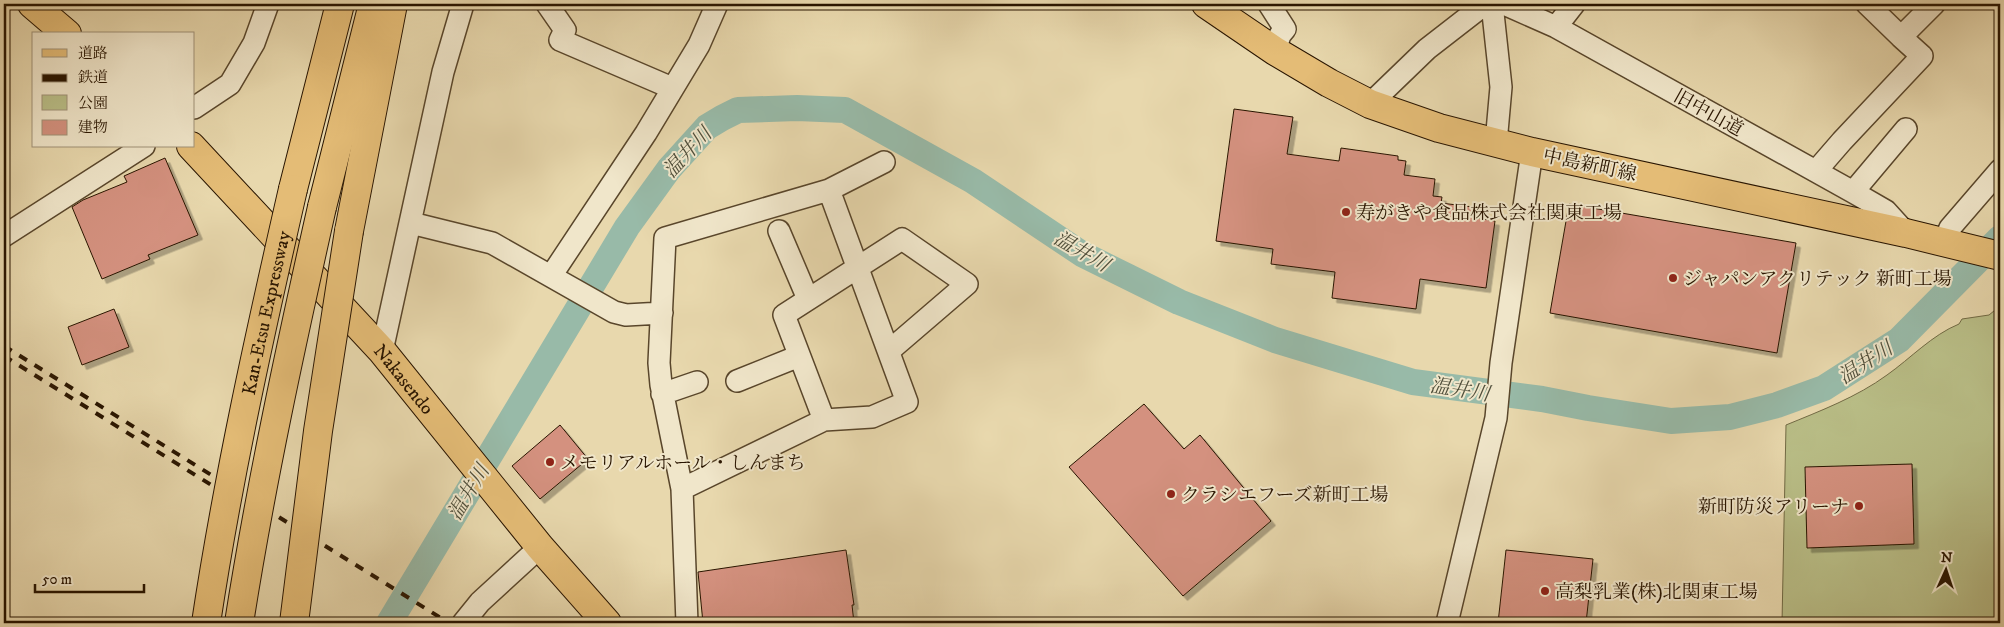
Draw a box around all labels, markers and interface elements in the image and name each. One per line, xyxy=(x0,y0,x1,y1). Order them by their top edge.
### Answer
legend xyxy=(32,32,195,148)
text: 道路 xyxy=(78,44,108,63)
text: 鉄道 xyxy=(78,68,108,87)
street label: 旧中山道 xyxy=(1669,85,1747,142)
text: 公園 xyxy=(78,94,108,113)
text: 建物 xyxy=(78,118,108,137)
water label: 温井川 xyxy=(658,121,719,183)
street label: 中島新町線 xyxy=(1541,144,1639,187)
place label: 寿がきや食品株式会社関東工場 xyxy=(1356,202,1622,225)
marker: 寿がきや食品株式会社関東工場 xyxy=(1340,206,1352,218)
water label: 温井川 xyxy=(1049,226,1115,279)
street label: Kan-Etsu Expressway xyxy=(238,228,296,397)
place label: ジャパンアクリテック 新町工場 xyxy=(1683,268,1952,291)
marker: ジャパンアクリテック 新町工場 xyxy=(1667,272,1679,284)
water label: 温井川 xyxy=(1834,335,1899,390)
street label: Nakasendo xyxy=(368,340,438,420)
water label: 温井川 xyxy=(1428,373,1493,408)
place label: メモリアルホール・しんまち xyxy=(560,452,806,475)
marker: メモリアルホール・しんまち xyxy=(544,456,556,468)
water label: 温井川 xyxy=(443,459,496,525)
place label: クラシエフーズ新町工場 xyxy=(1181,484,1388,507)
marker: クラシエフーズ新町工場 xyxy=(1165,488,1177,500)
place label: 新町防災アリーナ xyxy=(1698,496,1849,519)
marker: 新町防災アリーナ xyxy=(1853,500,1865,512)
north arrow xyxy=(1922,544,1972,594)
text: N xyxy=(1940,549,1953,567)
scale bar xyxy=(35,562,144,594)
text: 50 m xyxy=(42,570,72,589)
place label: 高梨乳業(株)北関東工場 xyxy=(1555,581,1758,604)
marker: 高梨乳業(株)北関東工場 xyxy=(1539,585,1551,597)

